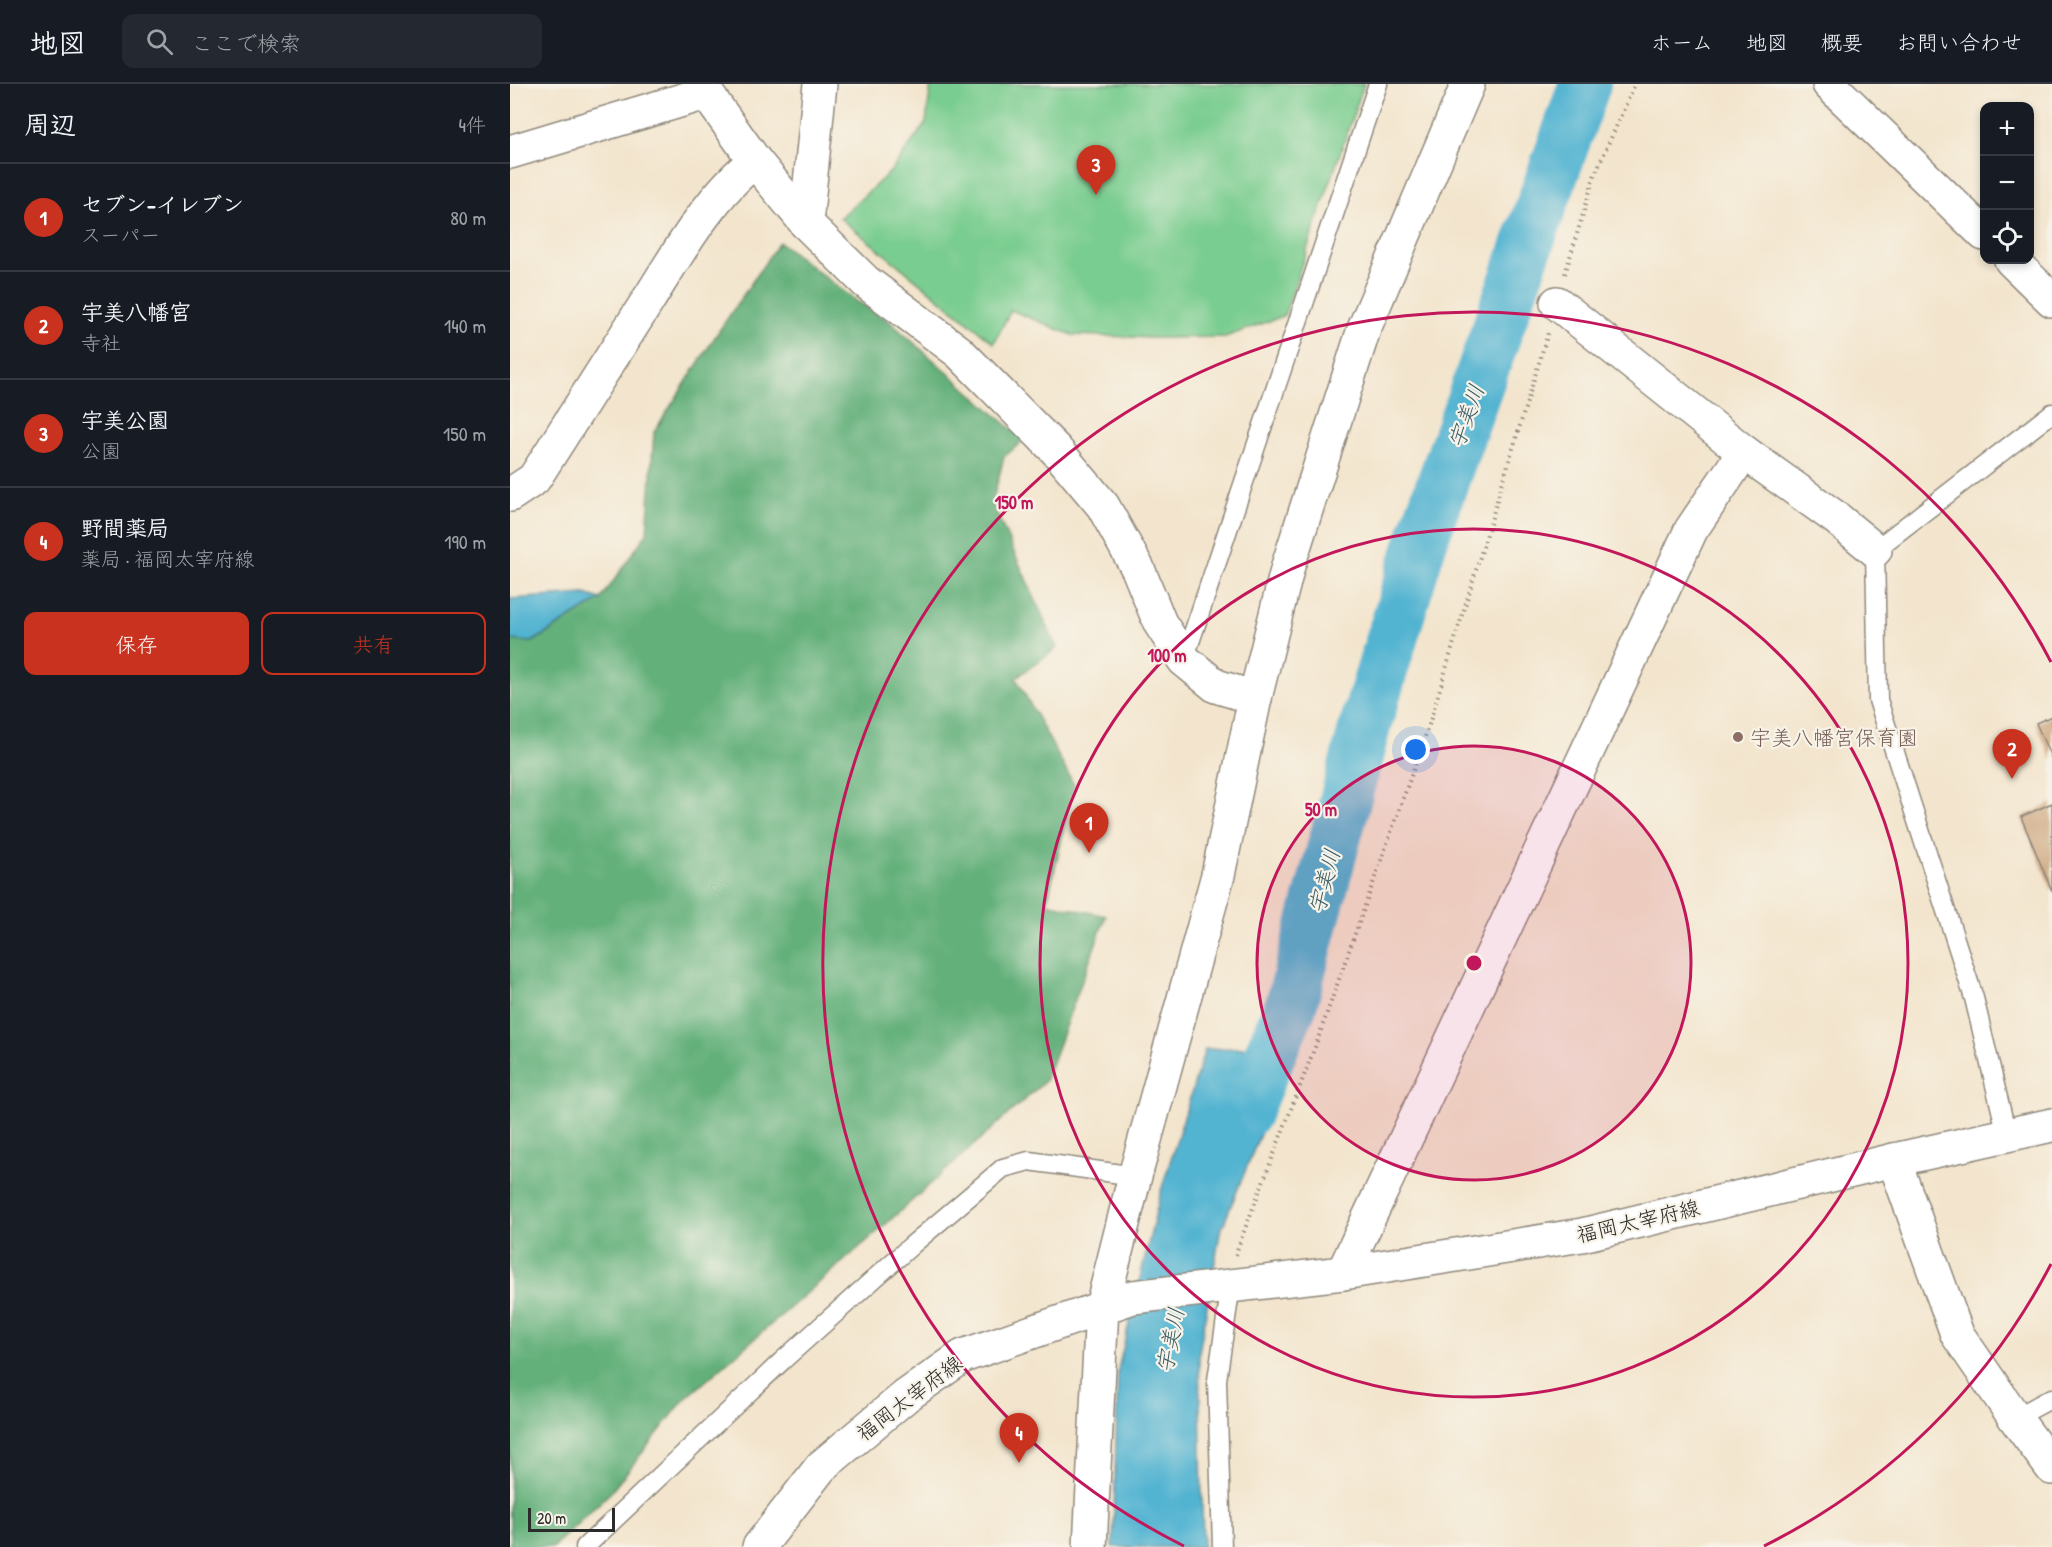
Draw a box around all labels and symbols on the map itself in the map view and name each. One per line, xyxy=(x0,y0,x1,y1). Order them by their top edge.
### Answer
pin: 3 xyxy=(1076,146,1116,195)
water label: 宇美川 xyxy=(1441,380,1491,452)
text: 150 m xyxy=(995,490,1033,515)
text: 100 m xyxy=(1147,643,1187,668)
place label: 宇美八幡宮保育園 xyxy=(1750,723,1918,752)
marker: 宇美八幡宮保育園 xyxy=(1731,730,1745,744)
pin: 2 xyxy=(1992,730,2032,779)
your location xyxy=(1401,735,1430,764)
text: 50 m xyxy=(1305,797,1337,822)
pin: 1 xyxy=(1070,804,1108,853)
water label: 宇美川 xyxy=(1301,845,1347,917)
centre of rings xyxy=(1464,953,1484,973)
street label: 福岡太宰府線 xyxy=(1573,1193,1703,1249)
water label: 宇美川 xyxy=(1149,1305,1191,1375)
street label: 福岡太宰府線 xyxy=(850,1349,968,1447)
pin: 4 xyxy=(1000,1414,1038,1463)
scale bar xyxy=(528,1505,615,1532)

